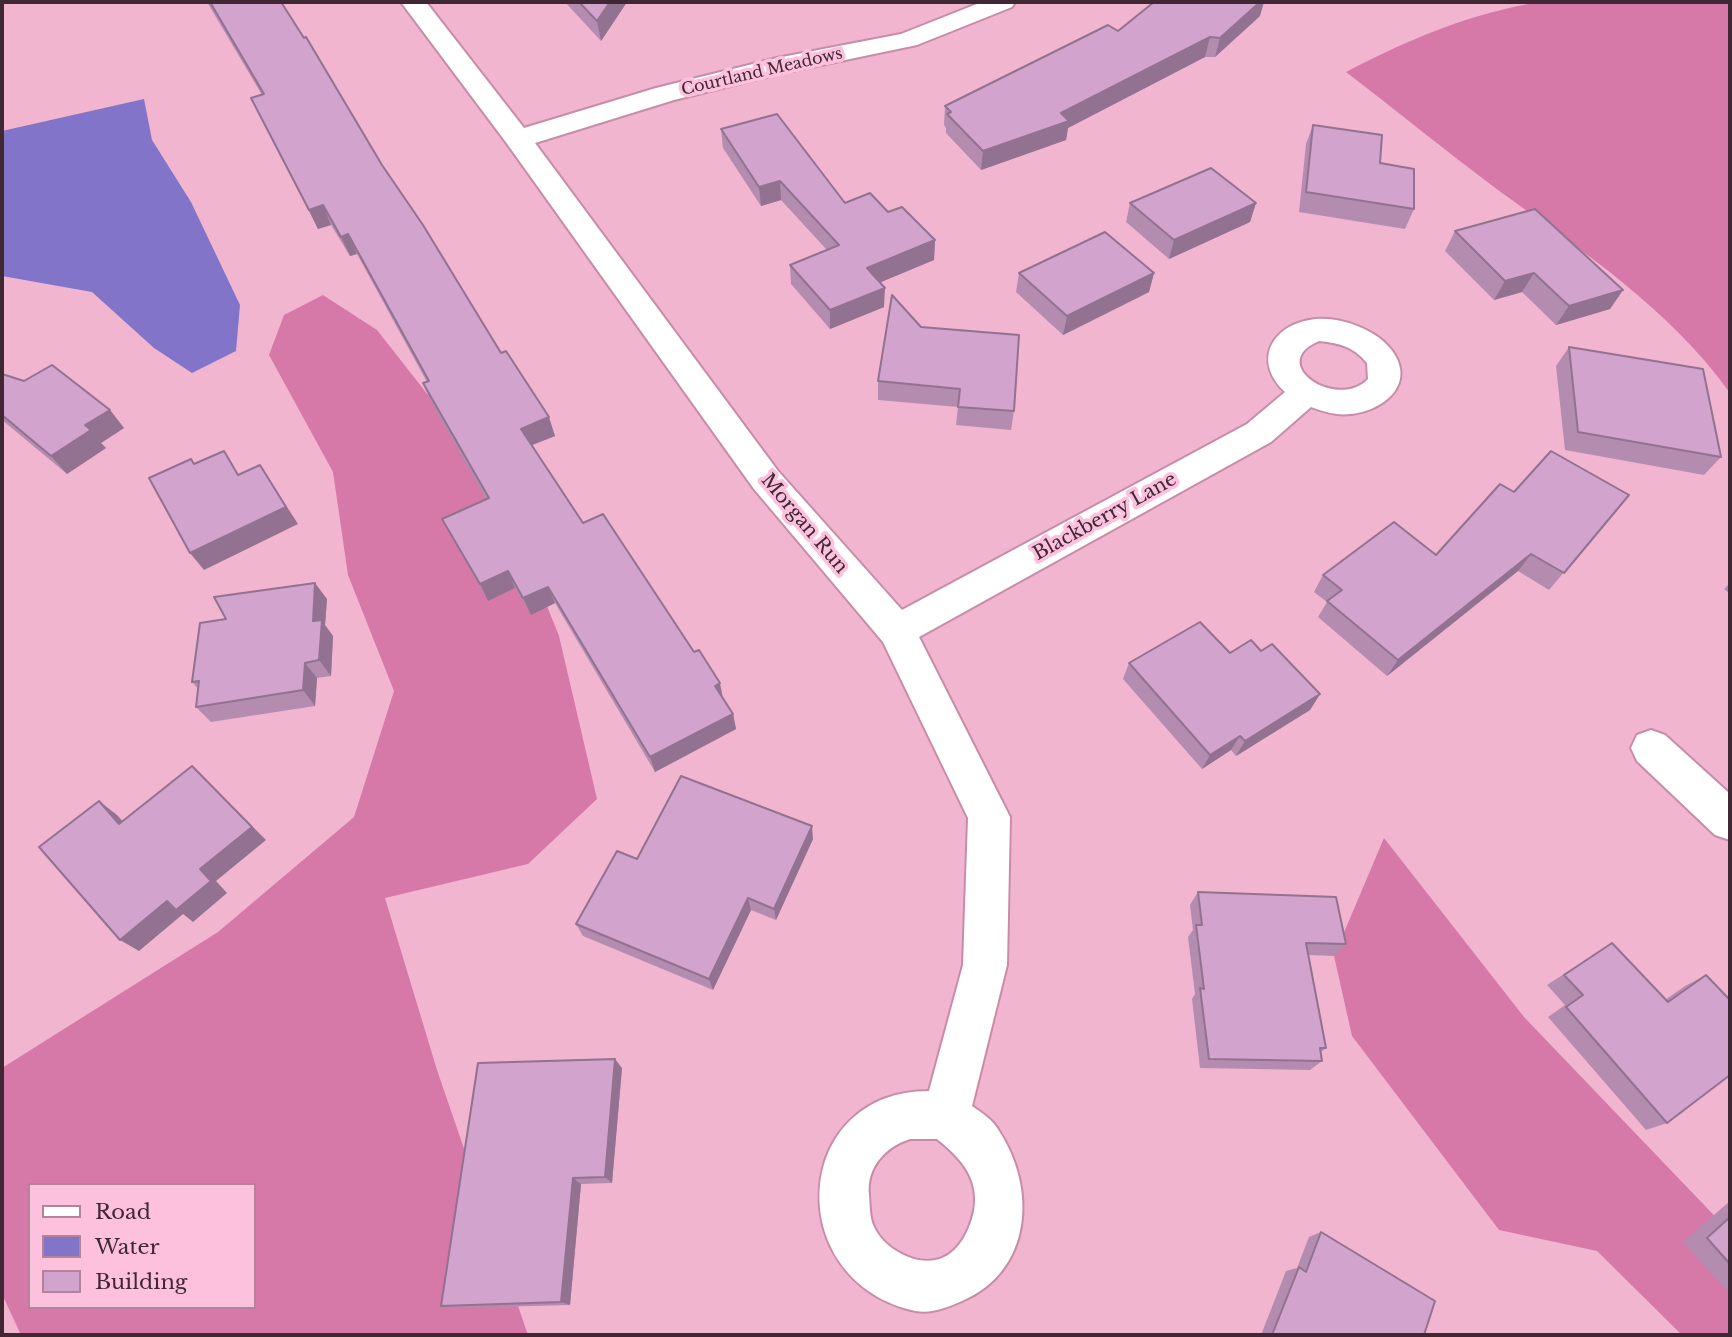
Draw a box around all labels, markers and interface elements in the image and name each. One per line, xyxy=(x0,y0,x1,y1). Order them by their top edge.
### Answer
street label: Courtland Meadows xyxy=(679,44,845,100)
street label: Blackberry Lane xyxy=(1029,468,1181,566)
street label: Morgan Run xyxy=(756,470,852,578)
legend xyxy=(28,1183,256,1309)
text: Road xyxy=(95,1199,151,1225)
text: Water xyxy=(95,1234,159,1260)
text: Building xyxy=(95,1269,187,1295)

